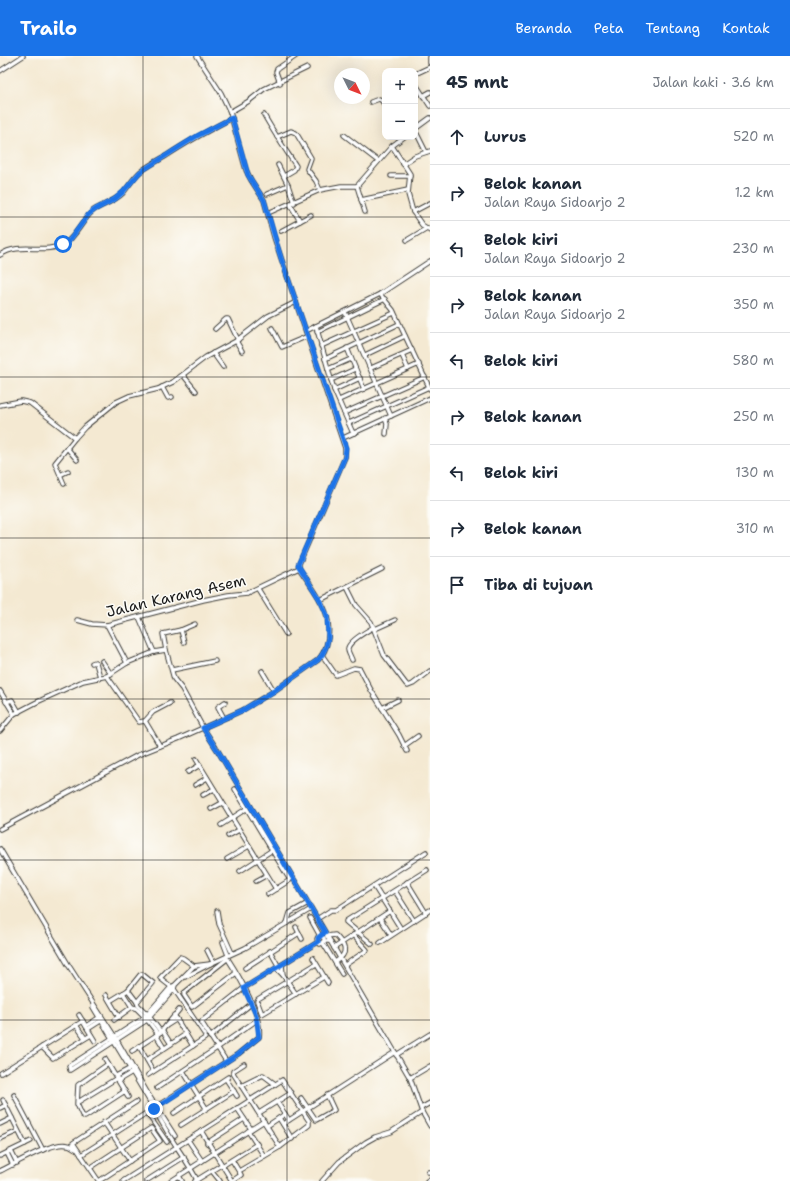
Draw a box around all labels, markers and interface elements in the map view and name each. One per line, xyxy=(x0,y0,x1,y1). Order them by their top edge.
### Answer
text: Trailo xyxy=(20,16,77,41)
text: Beranda xyxy=(515,19,572,37)
text: Peta xyxy=(594,19,624,37)
text: Tentang xyxy=(646,19,700,37)
text: Kontak xyxy=(722,19,770,37)
north arrow xyxy=(334,68,370,104)
map controls xyxy=(382,68,418,140)
button: + xyxy=(382,68,418,104)
text: 45 mnt xyxy=(446,71,509,93)
text: Jalan kaki · 3.6 km xyxy=(652,74,774,91)
button: − xyxy=(382,104,418,140)
icon: ahead xyxy=(446,126,468,148)
text: Lurus xyxy=(484,127,526,147)
text: 520 m xyxy=(733,128,774,145)
text: Belok kanan xyxy=(484,174,582,194)
icon: right xyxy=(446,182,468,204)
text: 1.2 km xyxy=(735,184,774,201)
text: Jalan Raya Sidoarjo 2 xyxy=(484,194,626,211)
text: Belok kiri xyxy=(484,230,558,250)
route start xyxy=(54,235,72,253)
icon: left xyxy=(446,238,468,260)
text: 230 m xyxy=(732,240,774,257)
text: Jalan Raya Sidoarjo 2 xyxy=(484,250,626,267)
text: Belok kanan xyxy=(484,286,582,306)
icon: right xyxy=(446,294,468,316)
text: 350 m xyxy=(733,296,774,313)
text: Jalan Raya Sidoarjo 2 xyxy=(484,306,626,323)
icon: left xyxy=(446,350,468,372)
text: Belok kiri xyxy=(484,351,558,371)
text: 580 m xyxy=(733,352,774,369)
icon: right xyxy=(446,406,468,428)
text: Belok kanan xyxy=(484,407,582,427)
text: 250 m xyxy=(733,408,774,425)
icon: left xyxy=(446,462,468,484)
text: Belok kiri xyxy=(484,463,558,483)
text: 130 m xyxy=(736,464,774,481)
icon: right xyxy=(446,518,468,540)
text: Belok kanan xyxy=(484,519,582,539)
text: 310 m xyxy=(736,520,774,537)
street label: Jalan Karang Asem xyxy=(104,570,248,622)
icon: arrive xyxy=(446,574,468,596)
text: Tiba di tujuan xyxy=(484,575,593,595)
route end xyxy=(145,1100,163,1118)

